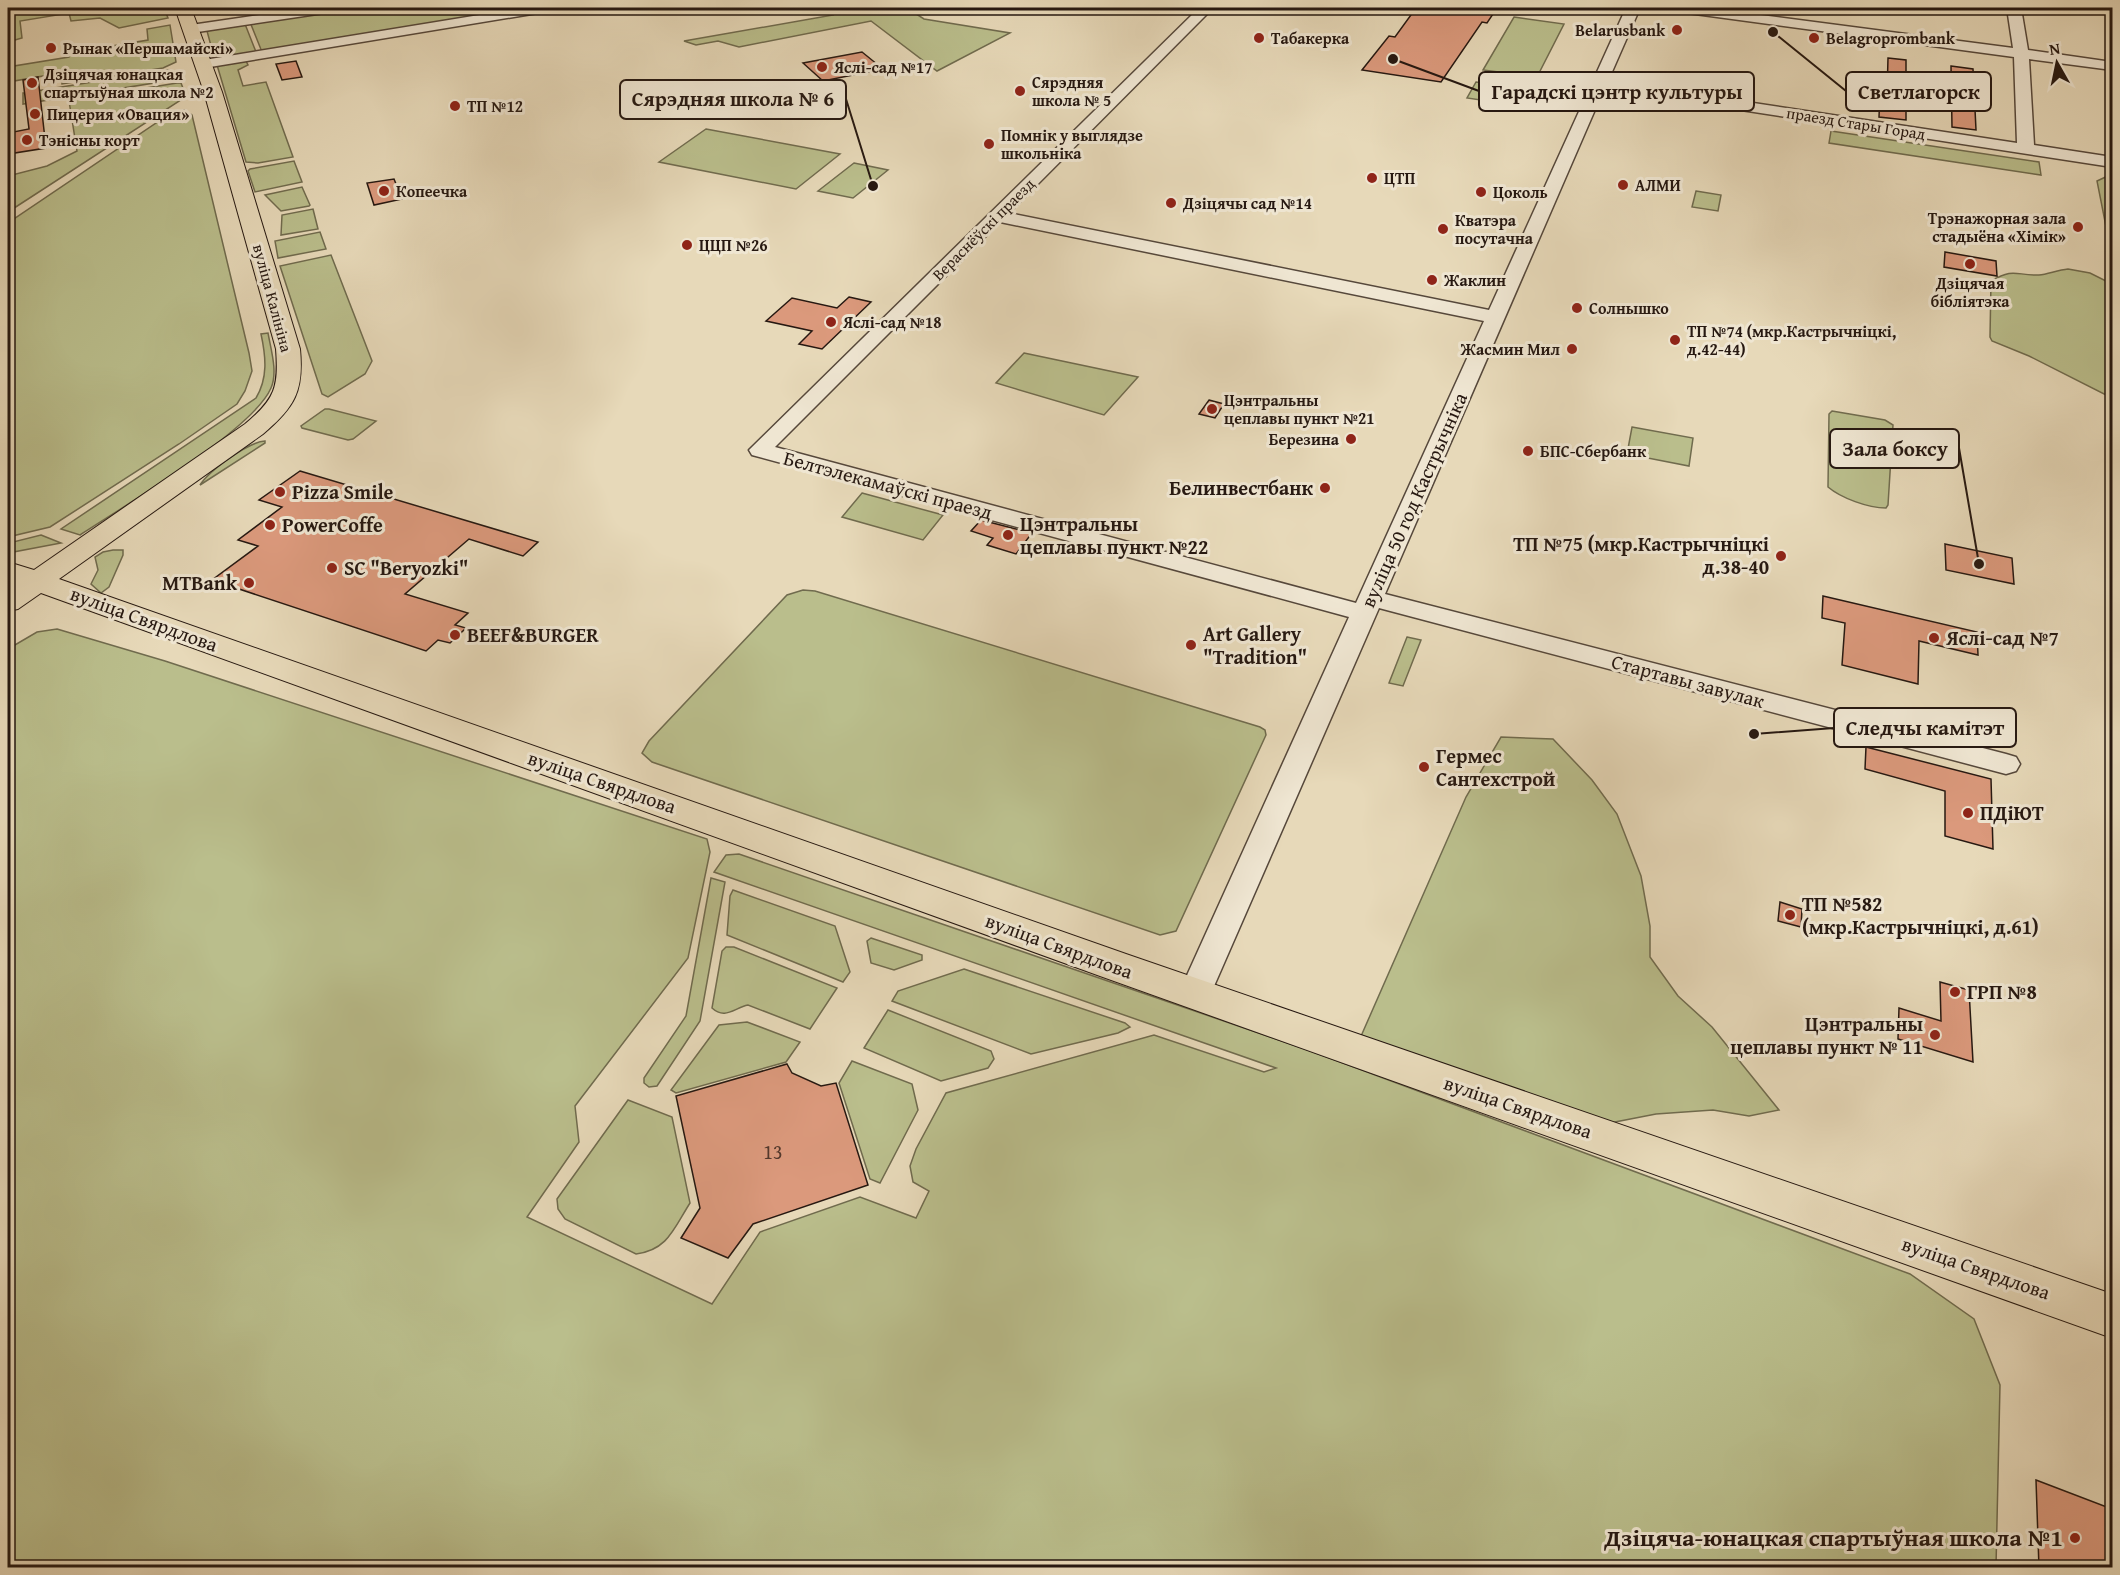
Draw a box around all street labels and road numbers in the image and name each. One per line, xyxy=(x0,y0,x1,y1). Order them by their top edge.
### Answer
street label: праезд Стары Горад xyxy=(1785,100,1927,146)
street label: Вераснёўскі праезд xyxy=(926,172,1040,286)
street label: вуліца Калініна xyxy=(247,241,299,355)
street label: вуліца 50 год Кастрычніка xyxy=(1353,387,1474,612)
street label: Белтэлекамаўскі праезд xyxy=(781,443,996,526)
street label: вуліца Свярдлова xyxy=(66,578,222,659)
street label: Стартавы завулак xyxy=(1608,646,1768,715)
street label: вуліца Свярдлова xyxy=(524,743,681,821)
street label: вуліца Свярдлова xyxy=(981,905,1137,986)
street label: вуліца Свярдлова xyxy=(1440,1068,1597,1146)
street label: вуліца Свярдлова xyxy=(1898,1229,2055,1307)

